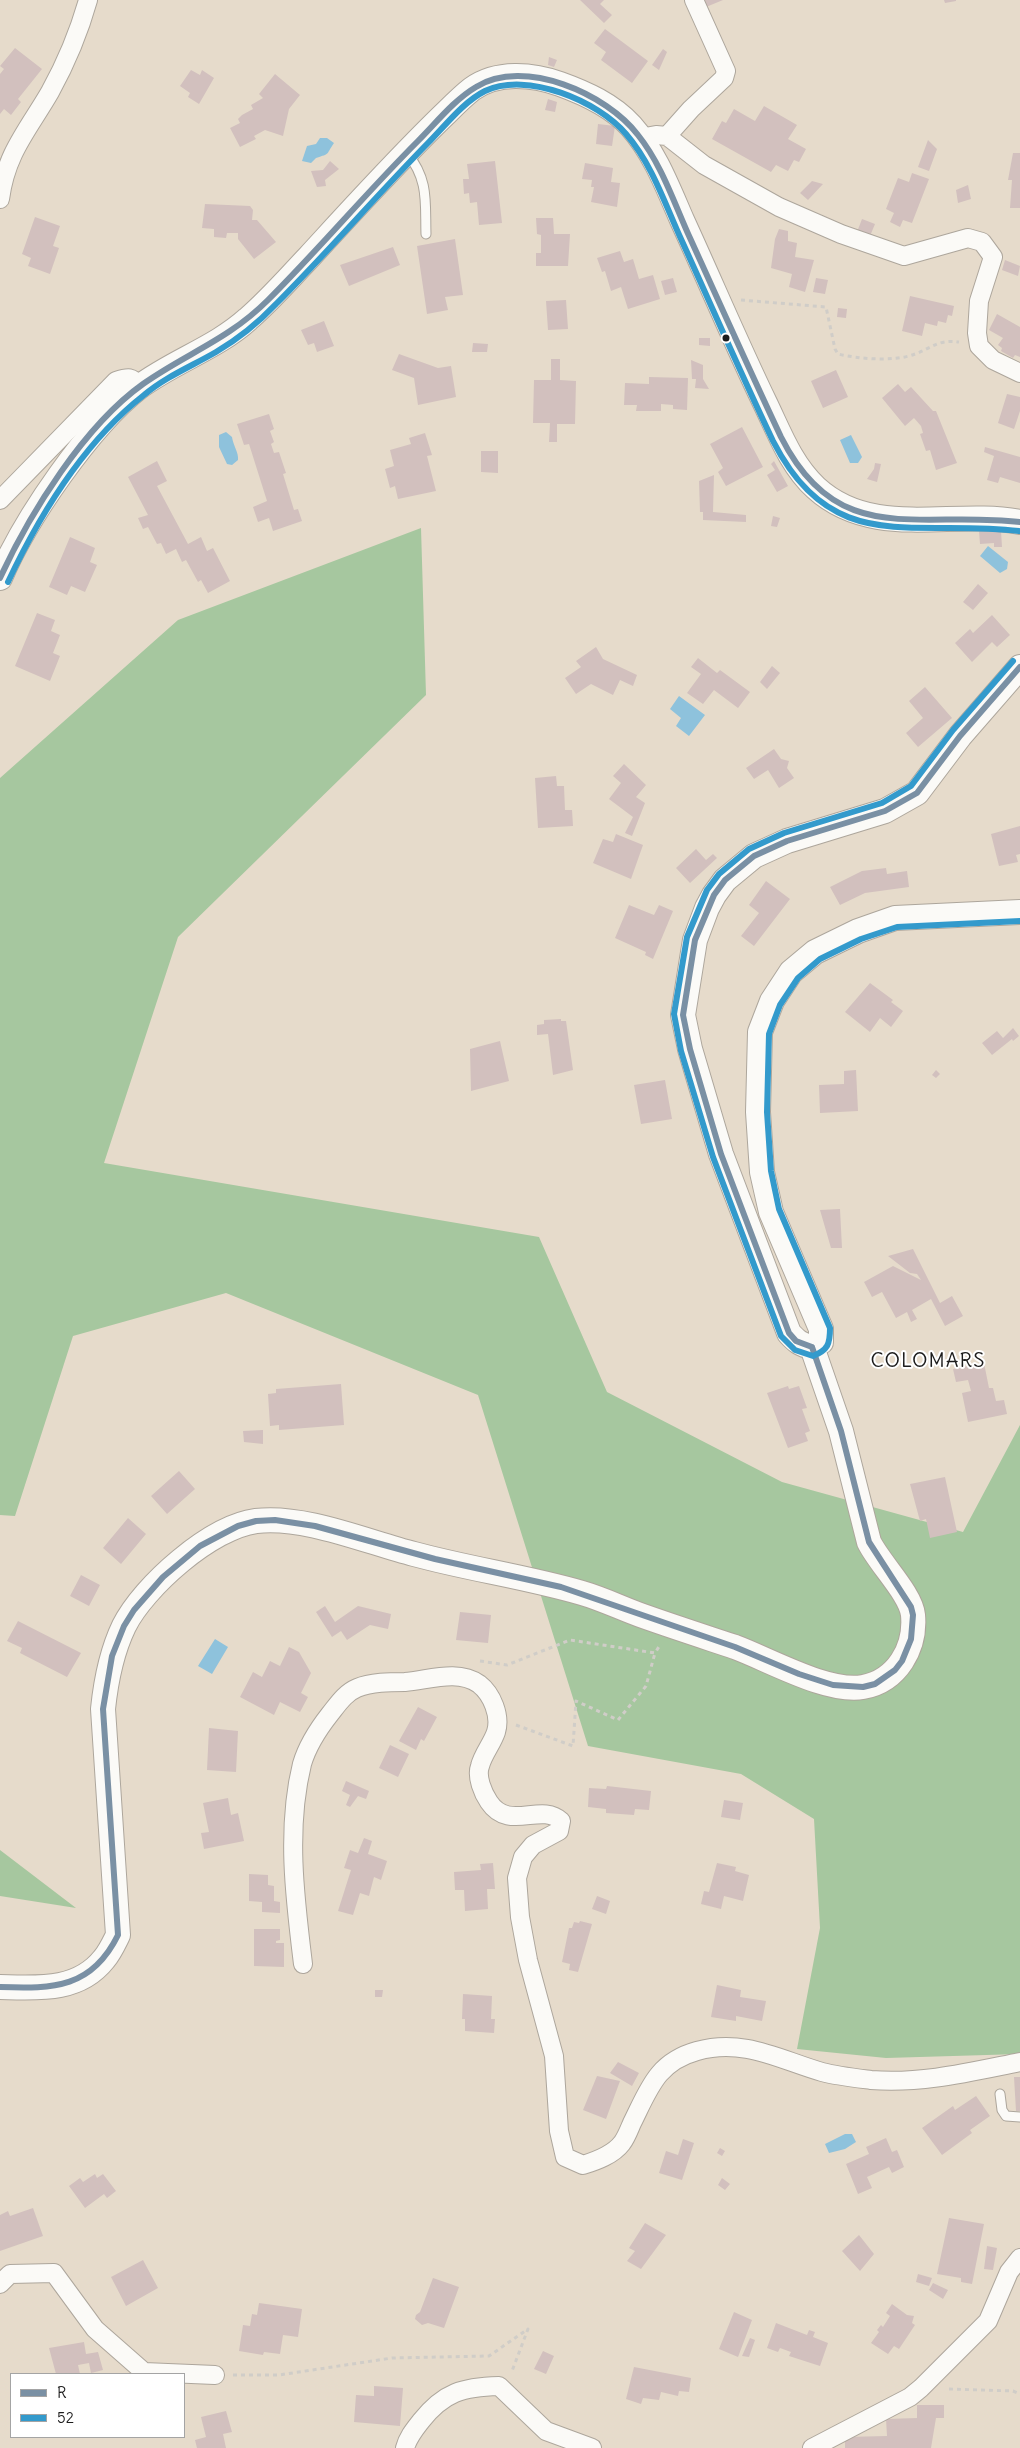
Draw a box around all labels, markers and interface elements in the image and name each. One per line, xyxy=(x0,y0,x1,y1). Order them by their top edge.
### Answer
unlabelled marker xyxy=(721,333,731,343)
district label: COLOMARS xyxy=(870,1349,986,1373)
legend xyxy=(10,2373,185,2438)
text: R xyxy=(57,2383,67,2402)
text: 52 xyxy=(57,2408,74,2427)

